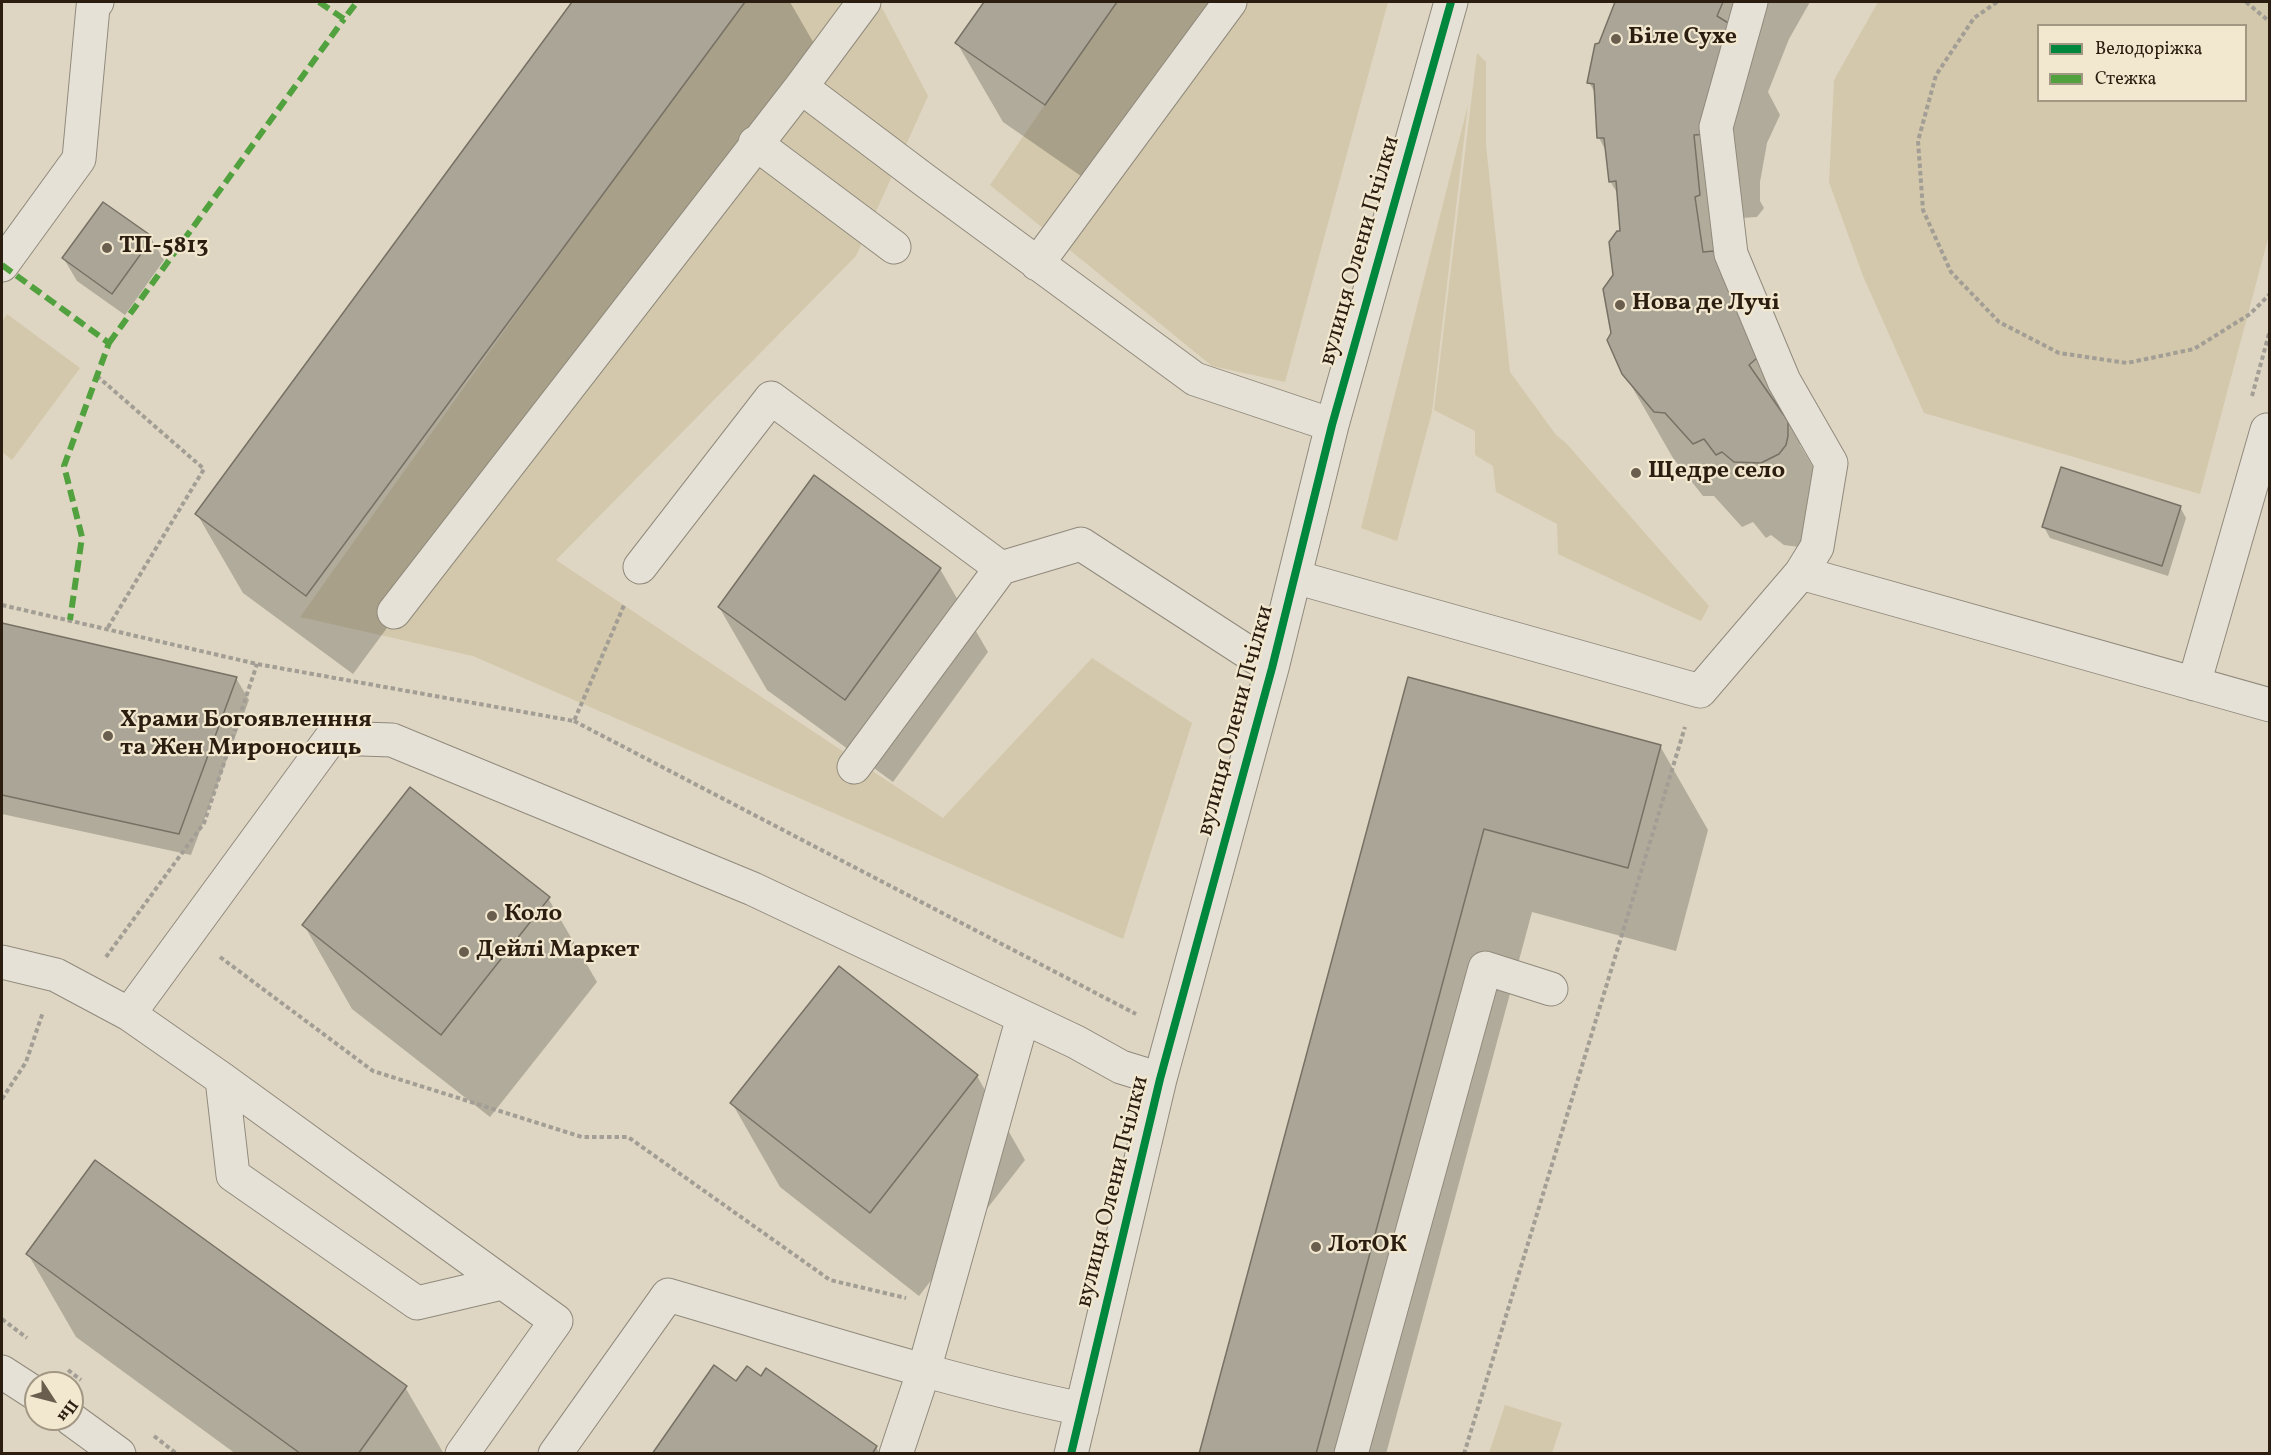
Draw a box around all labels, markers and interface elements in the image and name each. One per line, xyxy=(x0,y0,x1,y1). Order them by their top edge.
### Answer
legend xyxy=(2037,24,2247,102)
place label: Біле Сухе xyxy=(1628,25,1737,53)
marker: Біле Сухе xyxy=(1609,32,1623,46)
text: Велодоріжка xyxy=(2095,37,2203,62)
text: Стежка xyxy=(2095,67,2157,92)
street label: вулиця Олени Пчілки xyxy=(1314,133,1408,369)
place label: ТП-5813 xyxy=(119,234,208,262)
marker: ТП-5813 xyxy=(100,241,114,255)
place label: Нова де Лучі xyxy=(1632,291,1780,319)
marker: Нова де Лучі xyxy=(1613,298,1627,312)
place label: Щедре село xyxy=(1648,459,1785,487)
marker: Щедре село xyxy=(1629,466,1643,480)
street label: вулиця Олени Пчілки xyxy=(1192,603,1282,839)
place label: Храми Богоявленння та Жен Мироносиць xyxy=(120,708,372,764)
marker: Храми Богоявленння та Жен Мироносиць xyxy=(101,729,115,743)
place label: Коло xyxy=(504,902,562,930)
marker: Коло xyxy=(485,909,499,923)
place label: Дейлі Маркет xyxy=(476,938,639,966)
marker: Дейлі Маркет xyxy=(457,945,471,959)
street label: вулиця Олени Пчілки xyxy=(1071,1073,1157,1311)
place label: ЛотОК xyxy=(1328,1233,1407,1261)
marker: ЛотОК xyxy=(1309,1240,1323,1254)
north arrow xyxy=(24,1371,84,1431)
text: Пн xyxy=(51,1395,83,1426)

